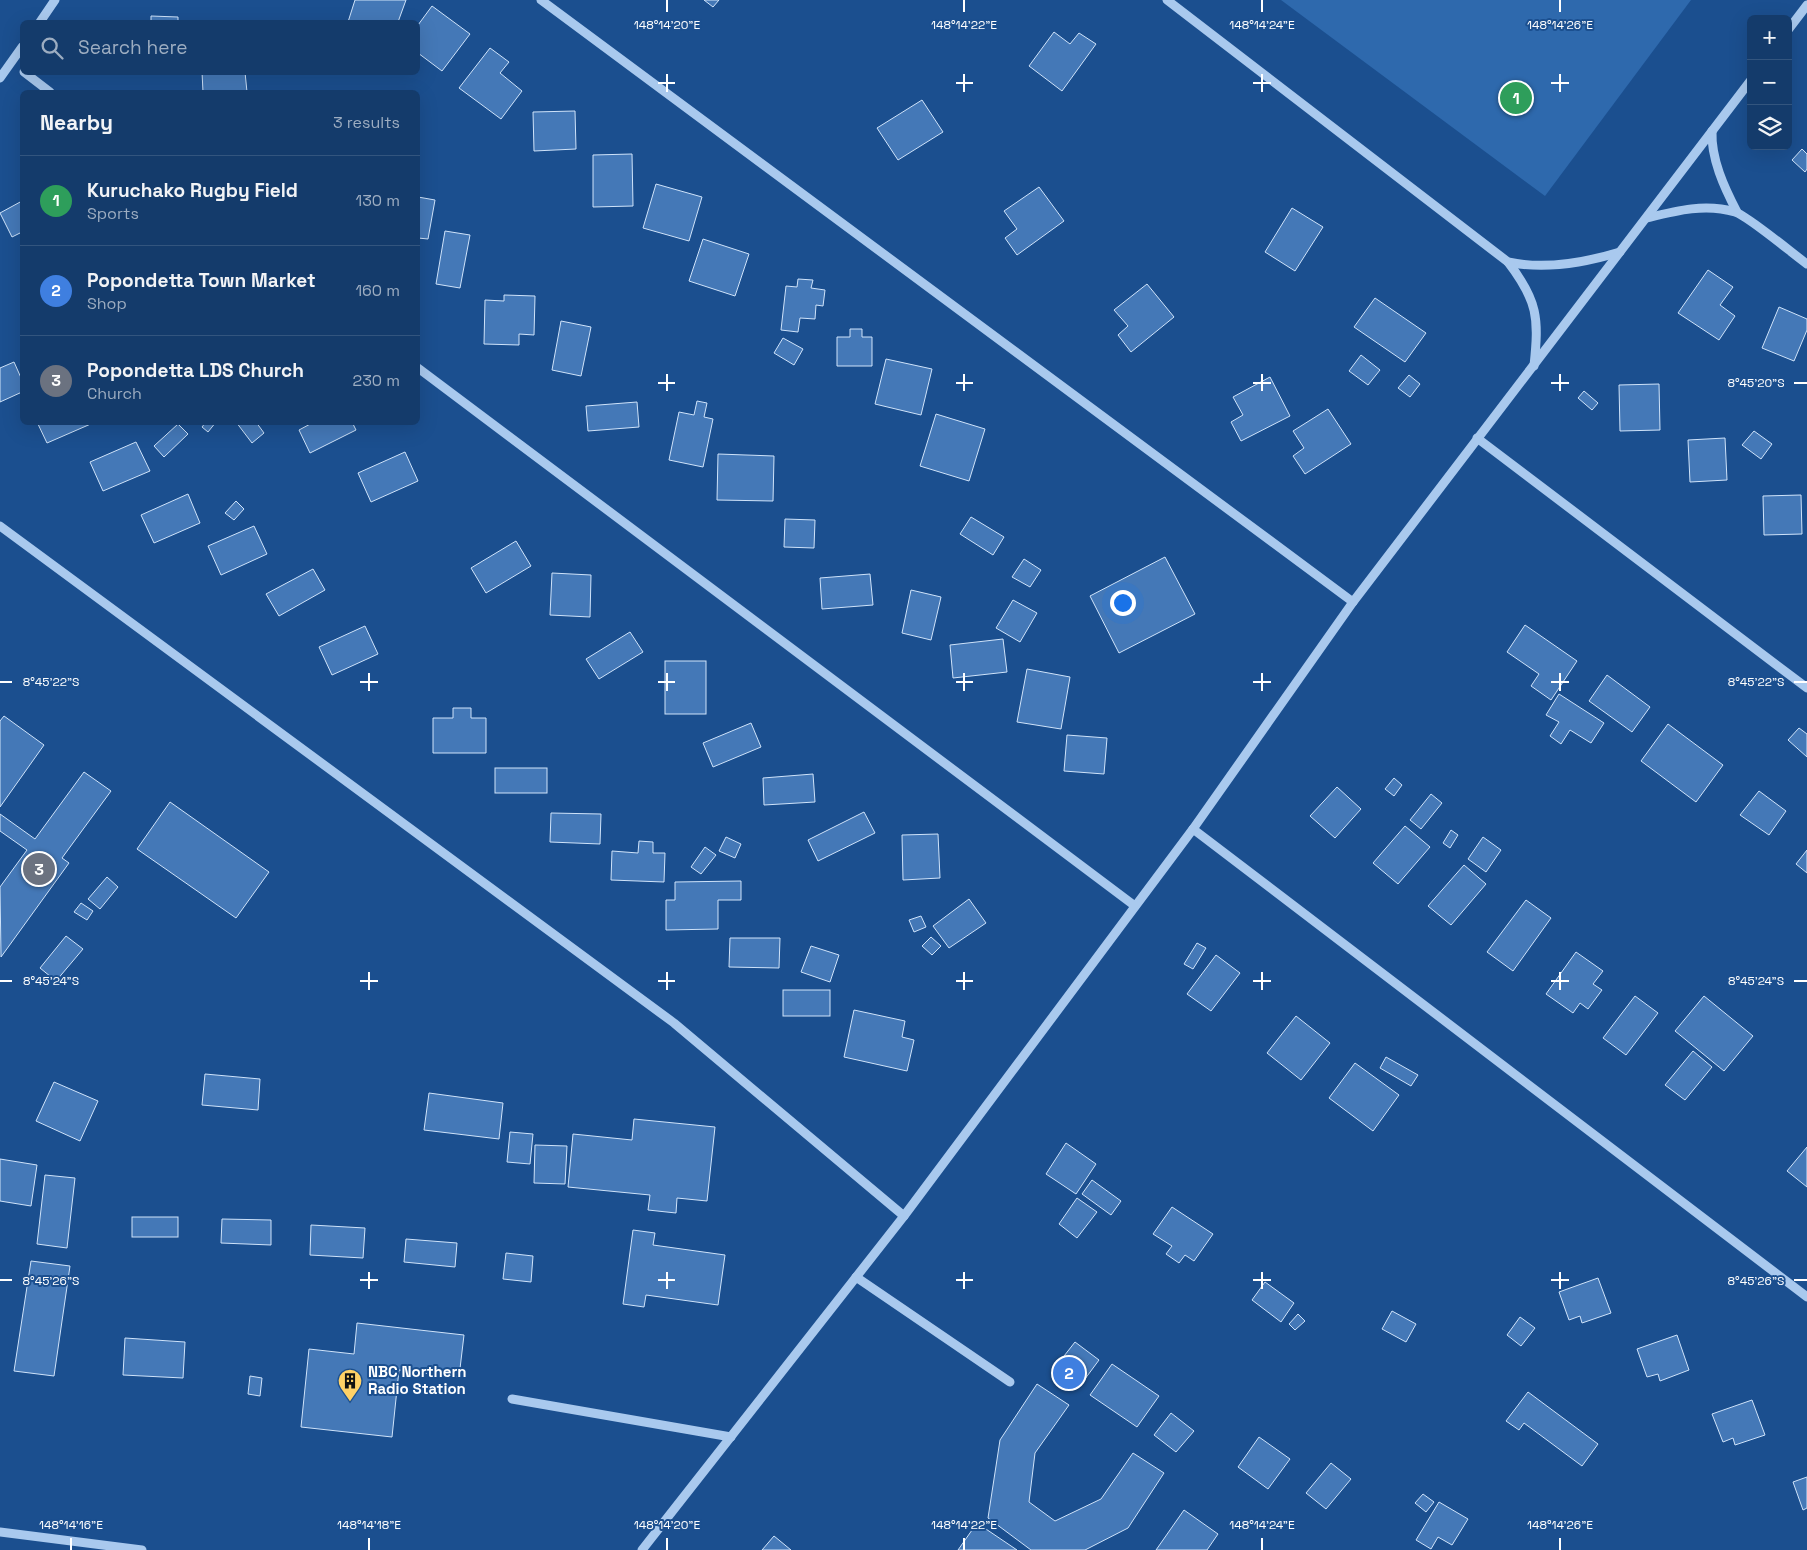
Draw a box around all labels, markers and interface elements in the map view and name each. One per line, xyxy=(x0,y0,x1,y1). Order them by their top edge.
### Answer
map controls xyxy=(1747,15,1792,150)
button: + xyxy=(1747,15,1792,60)
text: 148°14'20"E xyxy=(634,17,700,33)
text: 148°14'22"E xyxy=(931,17,997,33)
text: 148°14'24"E xyxy=(1229,17,1295,33)
text: 148°14'26"E xyxy=(1527,17,1593,33)
search box xyxy=(20,20,420,75)
icon: search xyxy=(38,34,66,62)
text: Search here xyxy=(78,35,188,60)
button: − xyxy=(1747,60,1792,105)
pin: 1 xyxy=(1500,79,1532,117)
button: layers xyxy=(1747,105,1792,150)
text: Nearby xyxy=(40,109,113,136)
text: 3 results xyxy=(333,112,400,133)
text: Kuruchako Rugby Field xyxy=(87,178,298,203)
text: 1 xyxy=(52,190,60,211)
text: 130 m xyxy=(356,190,400,211)
text: Sports xyxy=(87,203,139,224)
text: Popondetta Town Market xyxy=(87,268,316,293)
text: 2 xyxy=(51,280,61,301)
text: 160 m xyxy=(355,280,400,301)
text: Shop xyxy=(87,293,127,314)
text: Popondetta LDS Church xyxy=(87,358,304,383)
text: 3 xyxy=(51,370,61,391)
text: 230 m xyxy=(353,370,400,391)
text: 8°45'20"S xyxy=(1727,375,1785,391)
text: Church xyxy=(87,383,142,404)
your location xyxy=(1110,590,1136,616)
text: 8°45'22"S xyxy=(23,674,79,690)
text: 8°45'22"S xyxy=(1728,674,1784,690)
pin: 3 xyxy=(23,850,55,888)
text: 8°45'24"S xyxy=(23,973,79,989)
text: 8°45'24"S xyxy=(1728,973,1784,989)
text: 8°45'26"S xyxy=(23,1273,79,1289)
text: 8°45'26"S xyxy=(1728,1273,1784,1289)
pin: 2 xyxy=(1053,1354,1085,1392)
place label: NBC Northern Radio Station xyxy=(368,1362,467,1398)
building icon: NBC Northern Radio Station xyxy=(337,1368,363,1402)
text: 148°14'16"E xyxy=(39,1517,103,1533)
text: 148°14'18"E xyxy=(337,1517,401,1533)
text: 148°14'20"E xyxy=(634,1517,700,1533)
text: 148°14'22"E xyxy=(931,1517,997,1533)
text: 148°14'24"E xyxy=(1229,1517,1295,1533)
text: 148°14'26"E xyxy=(1527,1517,1593,1533)

